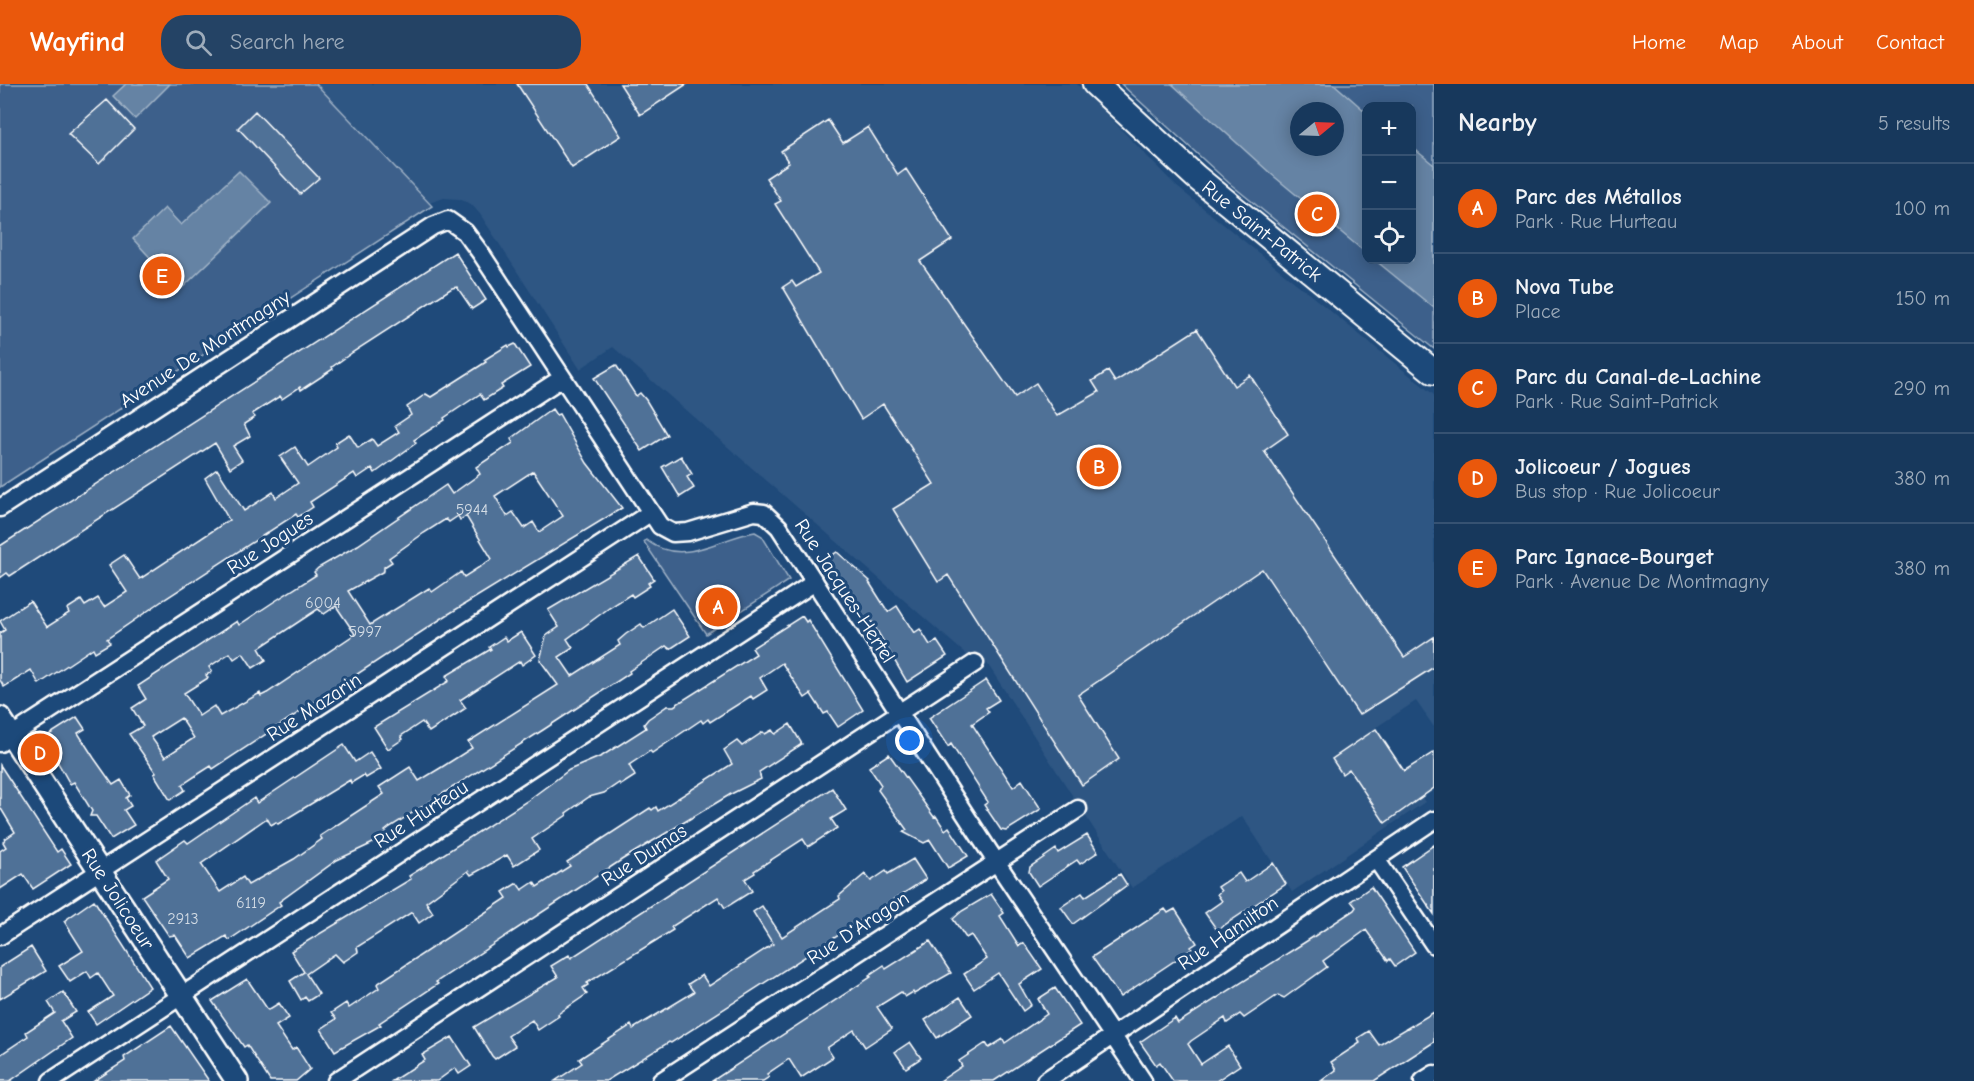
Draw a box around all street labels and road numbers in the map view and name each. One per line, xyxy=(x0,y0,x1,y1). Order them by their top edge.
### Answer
street label: Rue Saint-Patrick xyxy=(1197,176,1327,287)
street label: Avenue De Montmagny xyxy=(116,285,295,413)
street label: Rue Jogues xyxy=(223,507,317,579)
street label: Rue Jacques-Hertel xyxy=(790,515,900,667)
street label: Rue Mazarin xyxy=(262,668,366,746)
street label: Rue Hurteau xyxy=(370,775,472,853)
street label: Rue Dumas xyxy=(597,819,691,891)
street label: Rue Jolicoeur xyxy=(77,844,159,954)
street label: Rue D'Aragon xyxy=(803,886,913,970)
street label: Rue Hamilton xyxy=(1174,891,1282,975)

